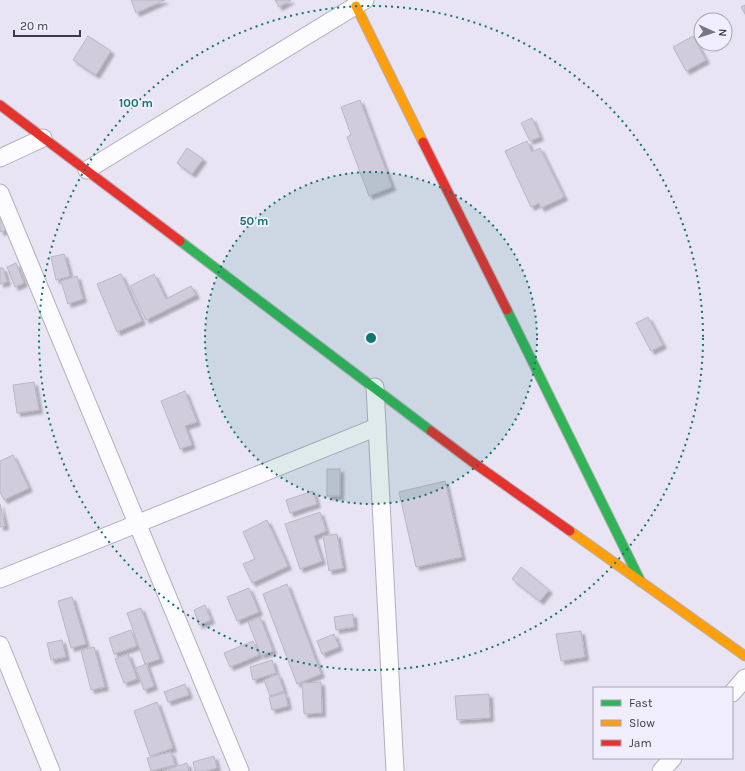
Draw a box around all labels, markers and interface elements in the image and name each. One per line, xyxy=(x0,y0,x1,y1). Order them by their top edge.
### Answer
scale bar xyxy=(14,12,80,38)
north arrow xyxy=(693,12,733,52)
text: 20 m xyxy=(20,19,48,33)
text: N xyxy=(716,28,729,37)
text: 100 m xyxy=(119,96,153,110)
text: 50 m xyxy=(240,214,269,228)
centre of rings xyxy=(364,331,378,345)
legend xyxy=(593,687,733,759)
text: Fast xyxy=(629,696,653,710)
text: Slow xyxy=(629,716,655,730)
text: Jam xyxy=(629,736,652,750)

